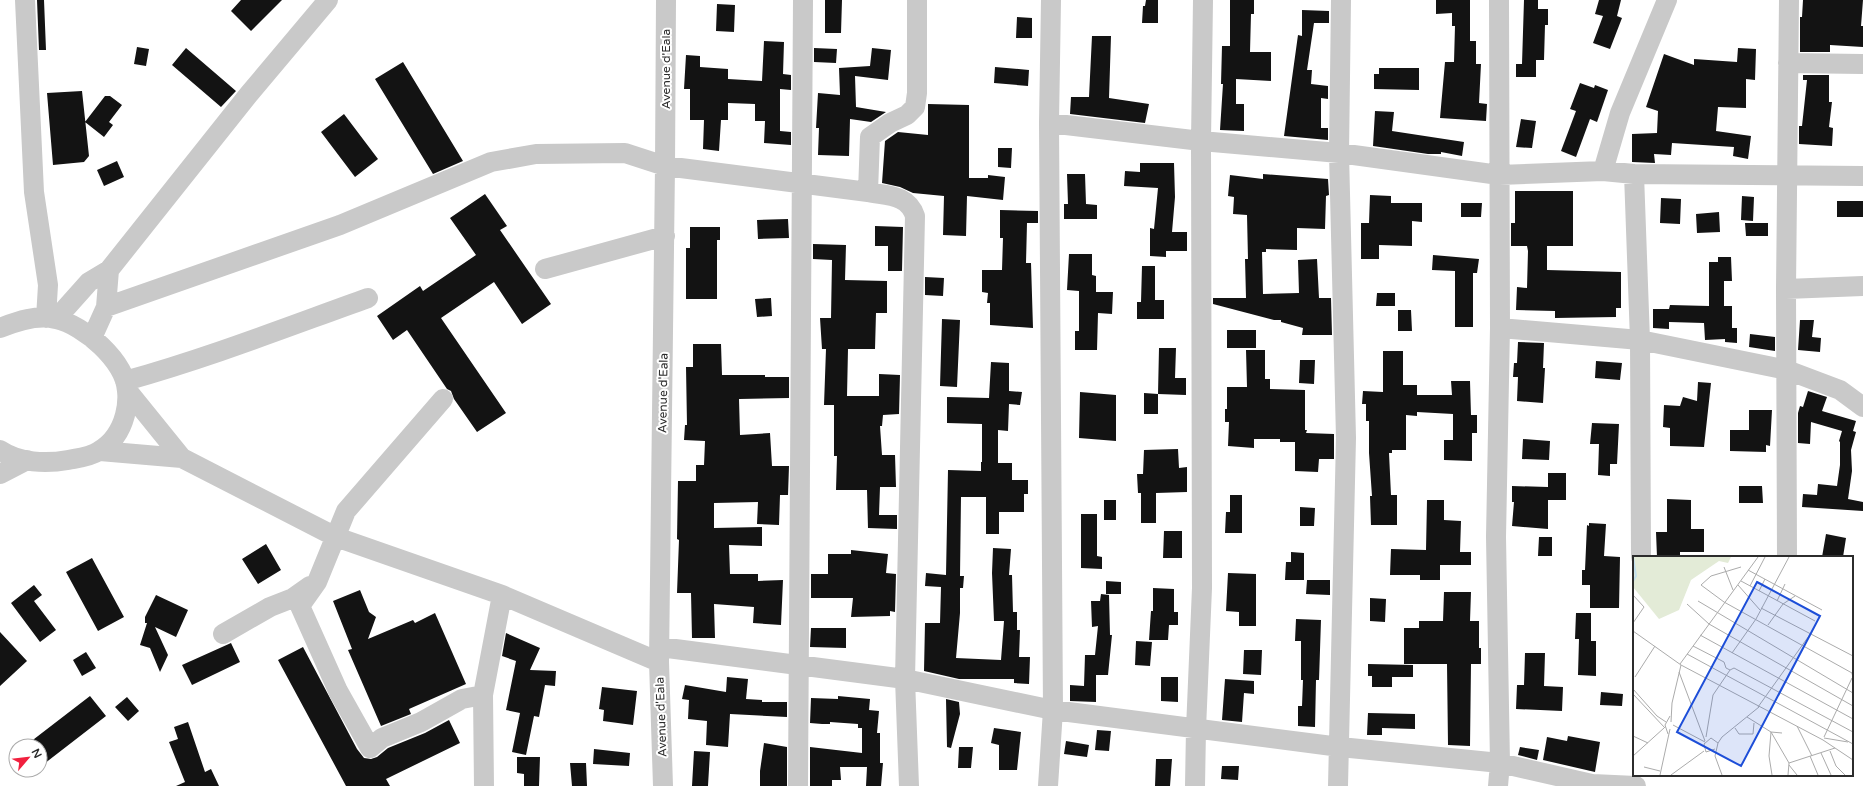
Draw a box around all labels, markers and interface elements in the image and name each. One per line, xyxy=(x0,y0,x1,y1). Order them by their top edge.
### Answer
street label: Avenue d'Eala xyxy=(659,29,673,109)
street label: Avenue d'Eala xyxy=(655,353,671,433)
inset map xyxy=(1633,556,1853,776)
street label: Avenue d'Eala xyxy=(653,677,669,757)
north arrow xyxy=(8,738,48,778)
text: N xyxy=(29,747,44,760)

